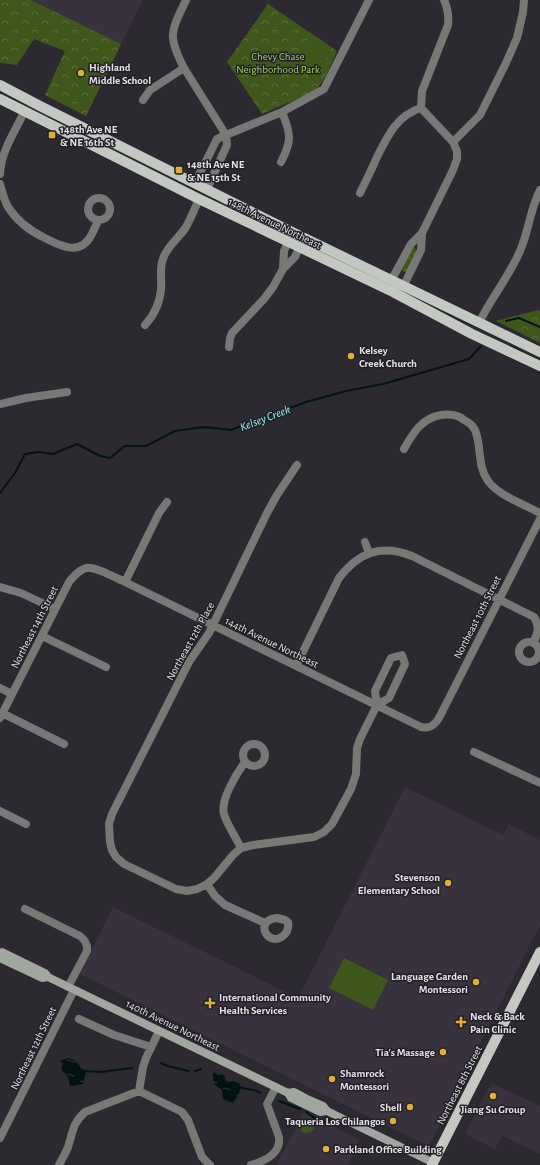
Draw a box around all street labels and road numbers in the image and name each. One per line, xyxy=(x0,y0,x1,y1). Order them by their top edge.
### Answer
street label: 148th Avenue Northeast xyxy=(226,196,324,251)
street label: Northeast 10th Street xyxy=(452,574,503,660)
street label: Northeast 14th Street xyxy=(9,584,60,670)
street label: Northeast 12th Place xyxy=(164,600,216,682)
street label: 144th Avenue Northeast xyxy=(223,615,321,670)
street label: 140th Avenue Northeast xyxy=(124,998,222,1053)
street label: Northeast 12th Street xyxy=(9,1005,58,1091)
street label: Northeast 8th Street xyxy=(435,1044,484,1127)

